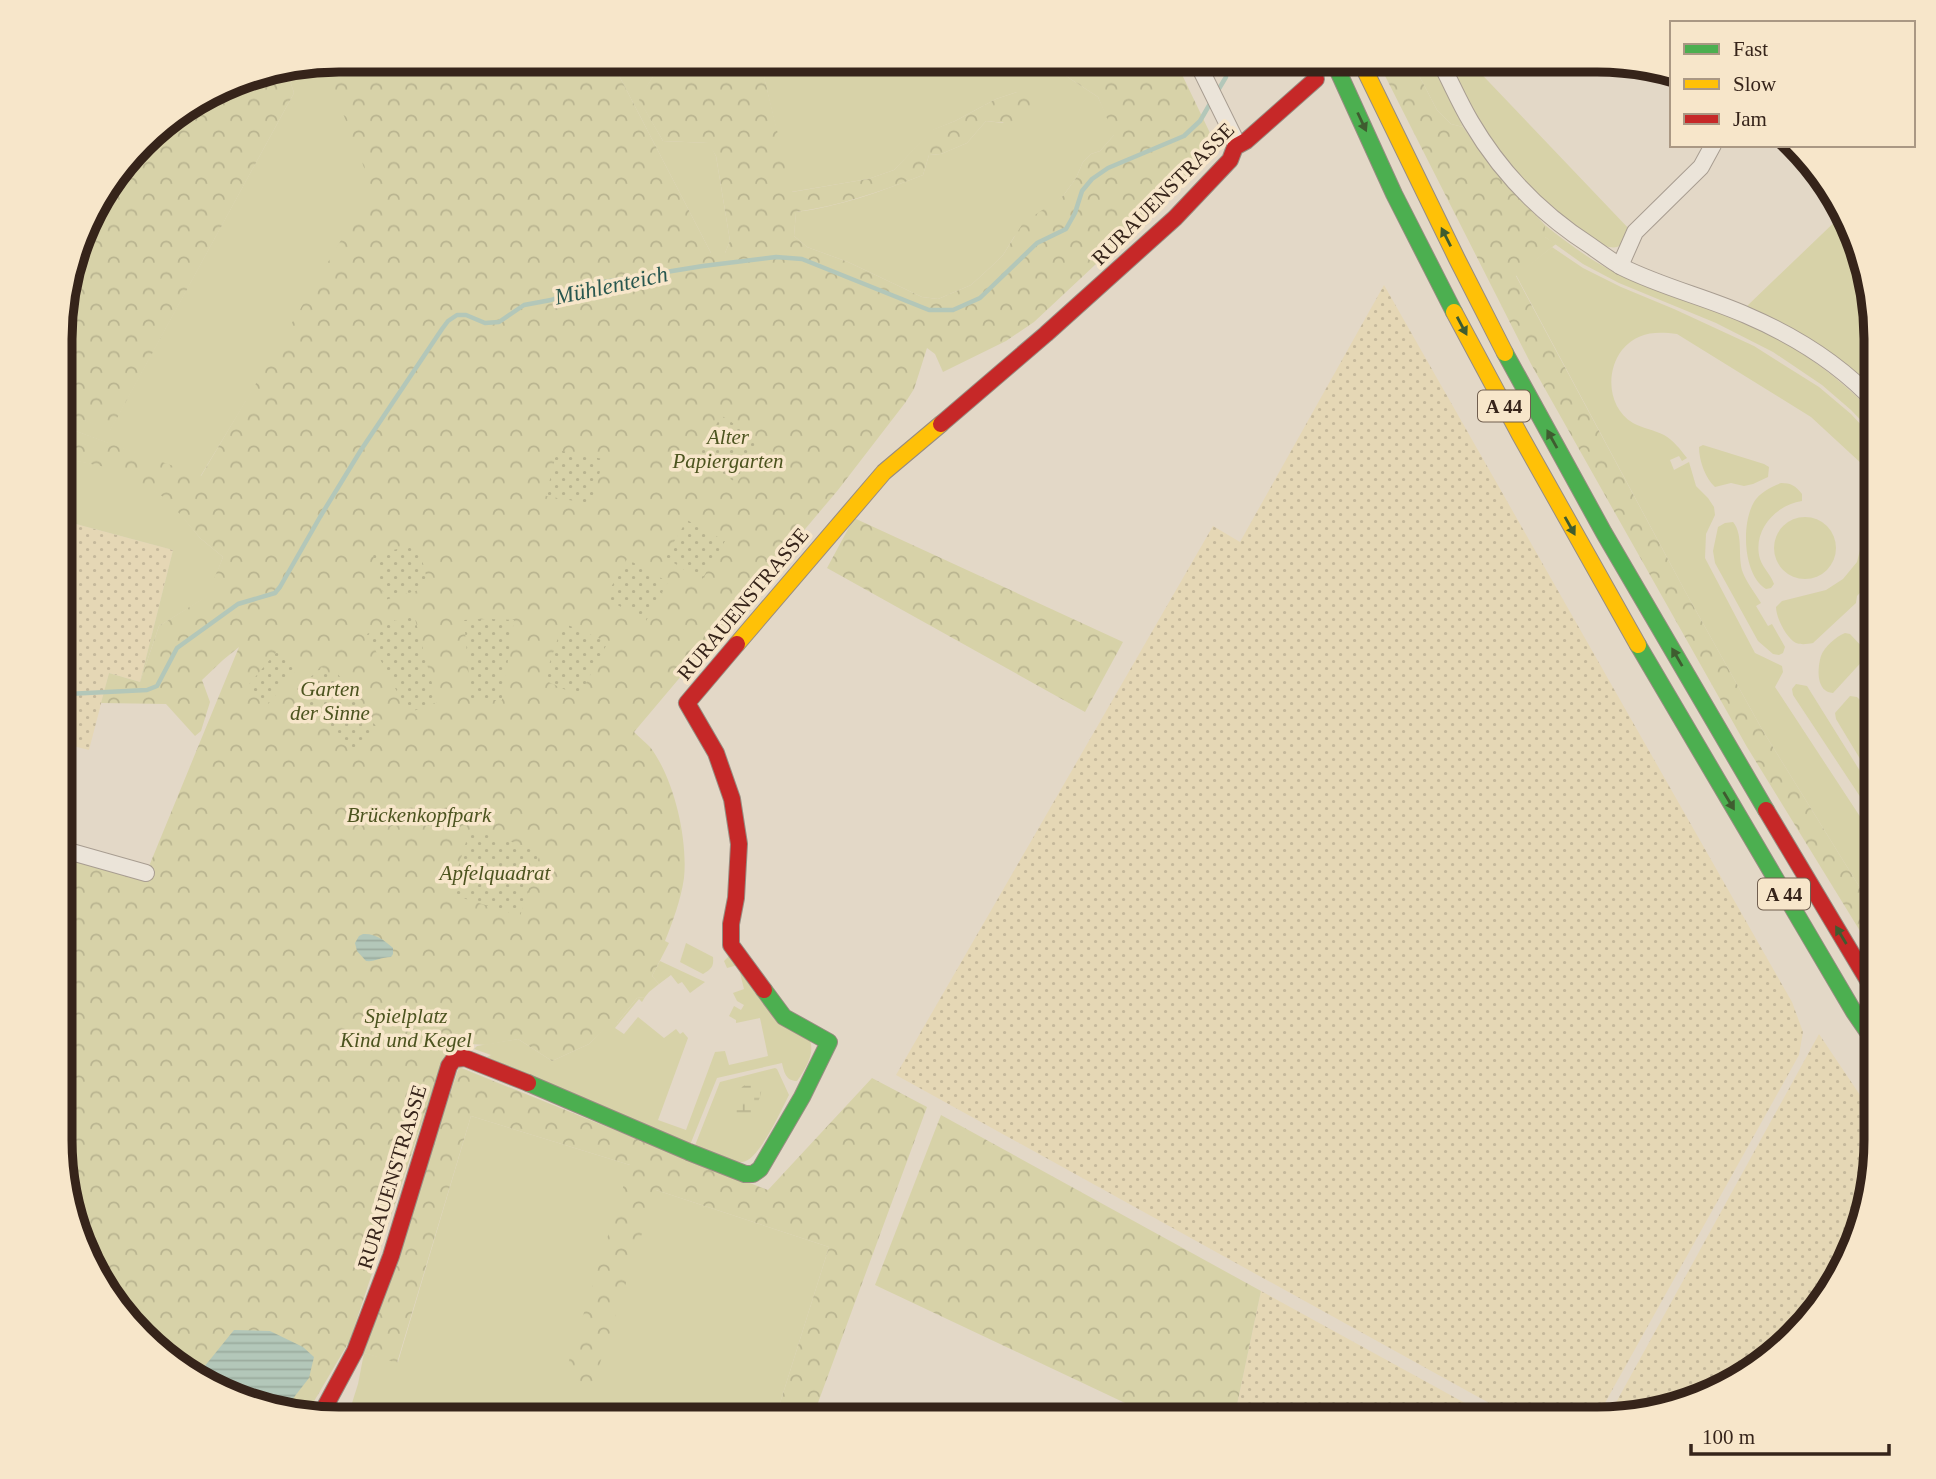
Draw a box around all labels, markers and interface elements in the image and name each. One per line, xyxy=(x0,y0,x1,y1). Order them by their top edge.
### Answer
legend xyxy=(1670,21,1915,147)
text: Fast xyxy=(1733,37,1768,61)
text: Slow xyxy=(1733,72,1777,96)
text: Jam xyxy=(1733,107,1767,131)
one-way arrow xyxy=(1356,112,1368,132)
street label: RURAUENSTRASSE xyxy=(1087,118,1239,270)
one-way arrow xyxy=(1441,227,1452,247)
water label: Mühlenteich xyxy=(551,261,670,310)
one-way arrow xyxy=(1456,316,1468,336)
road number: A 44 xyxy=(1478,390,1530,422)
park label: Alter Papiergarten xyxy=(671,425,784,473)
one-way arrow xyxy=(1546,429,1558,448)
one-way arrow xyxy=(1564,517,1576,536)
street label: RURAUENSTRASSE xyxy=(672,523,814,685)
one-way arrow xyxy=(1671,648,1683,667)
park label: Garten der Sinne xyxy=(290,677,370,725)
one-way arrow xyxy=(1723,792,1735,811)
park label: Brückenkopfpark xyxy=(347,803,492,827)
park label: Apfelquadrat xyxy=(438,861,552,885)
road number: A 44 xyxy=(1758,878,1810,909)
one-way arrow xyxy=(1835,926,1847,945)
park label: Spielplatz Kind und Kegel xyxy=(339,1004,472,1052)
street label: RURAUENSTRASSE xyxy=(353,1082,431,1272)
scale bar xyxy=(1691,1412,1889,1456)
text: 100 m xyxy=(1702,1425,1755,1449)

